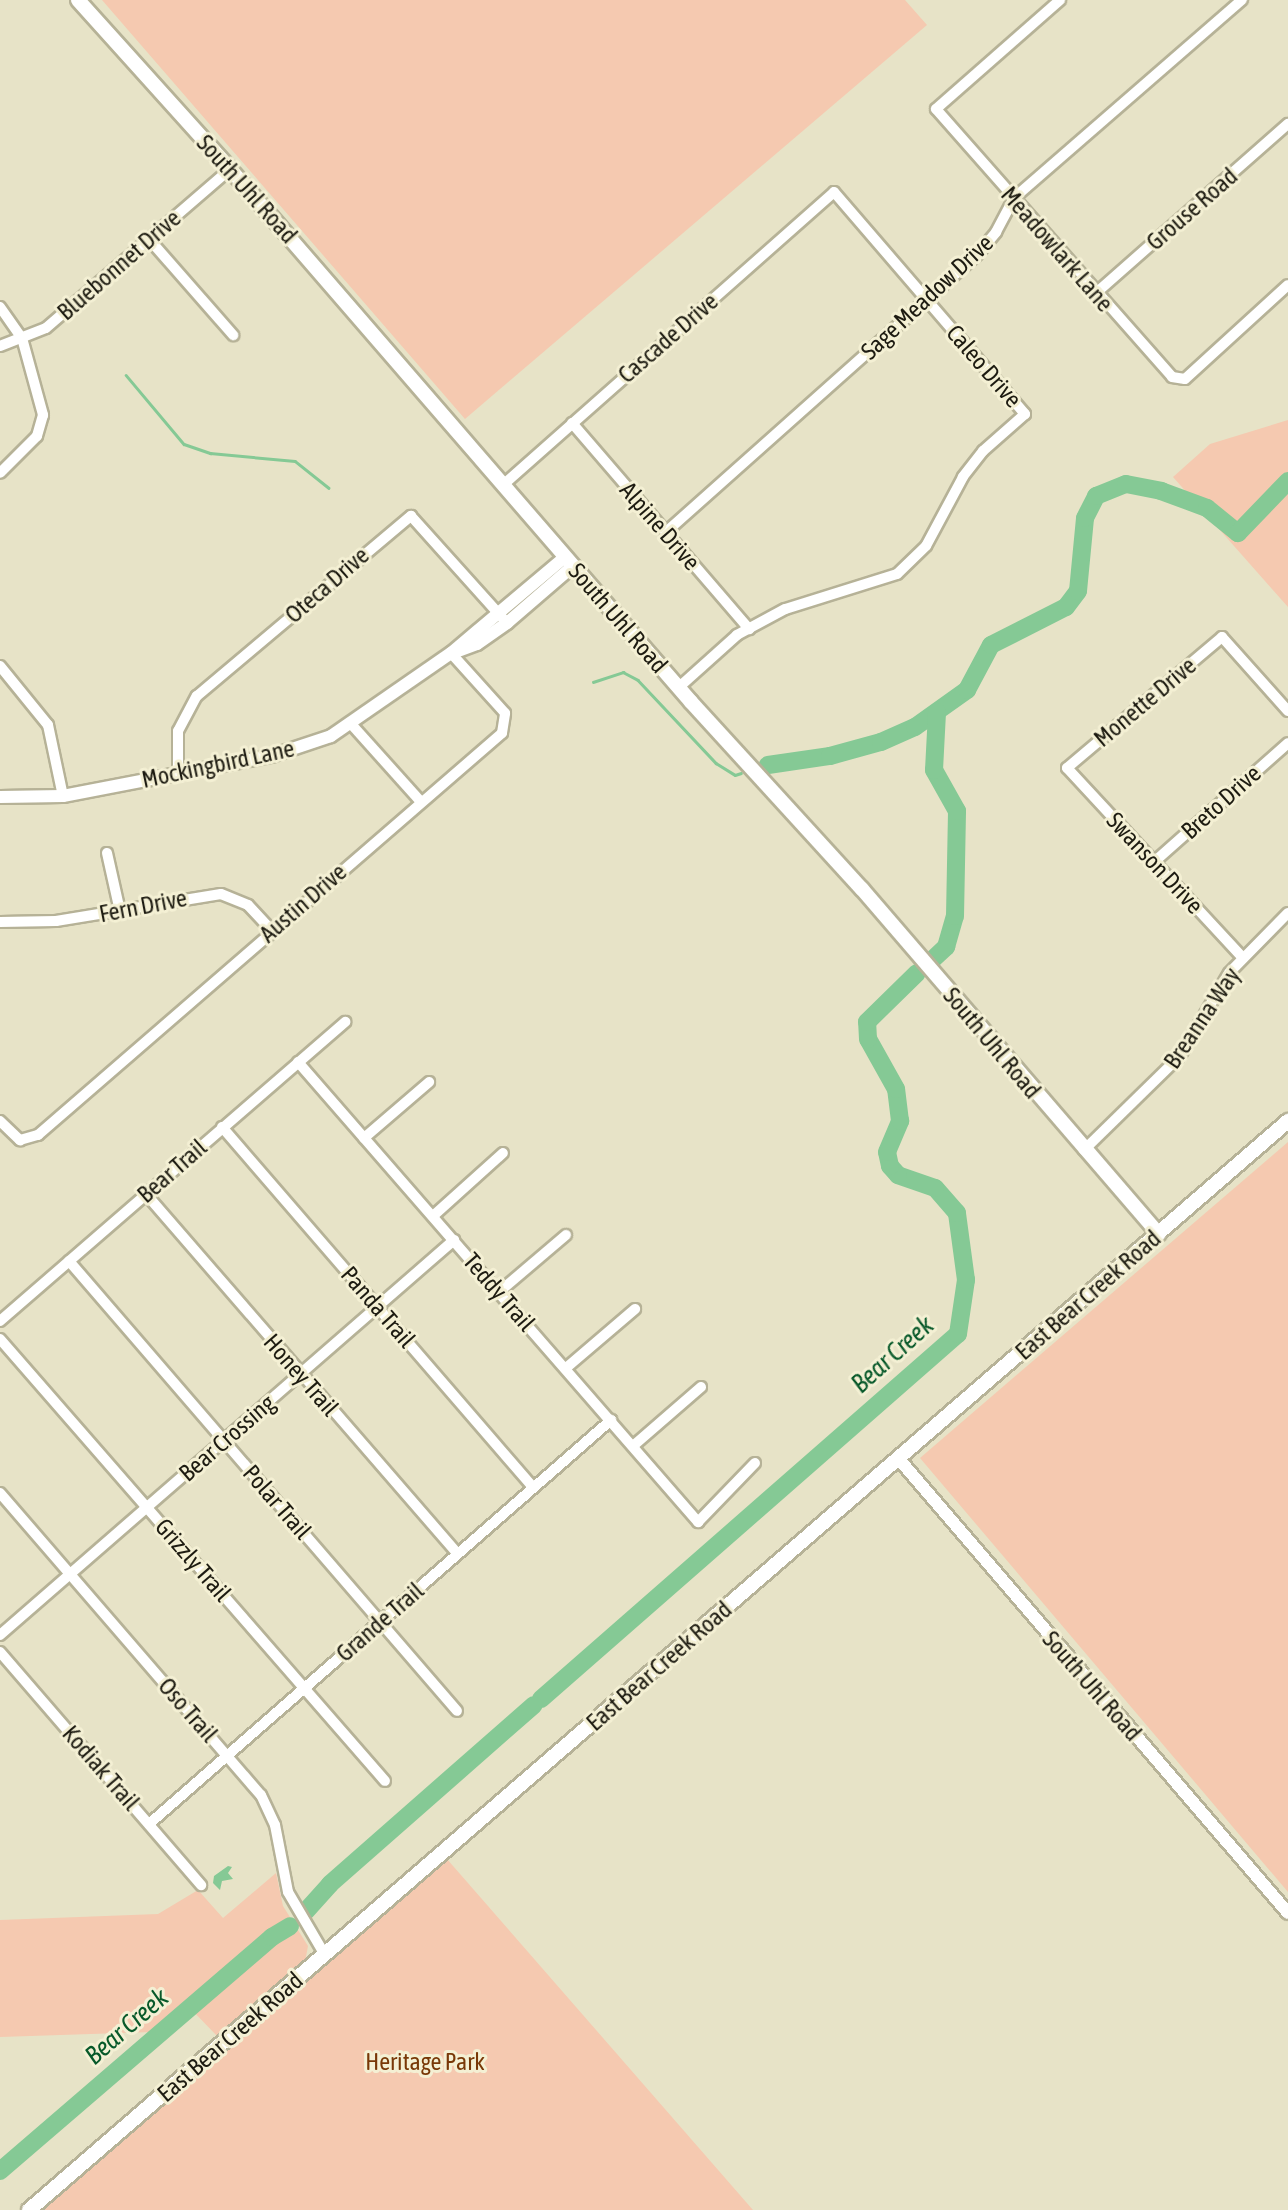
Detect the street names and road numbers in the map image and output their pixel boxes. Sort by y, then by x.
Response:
street label: South Uhl Road [191,129,303,249]
street label: Grouse Road [1141,162,1243,256]
street label: Meadowlark Lane [995,181,1119,317]
street label: Bluebonnet Drive [52,204,186,326]
street label: Sage Meadow Drive [855,228,999,366]
street label: Cascade Drive [612,287,724,389]
street label: Caleo Drive [940,319,1028,413]
street label: Alpine Drive [614,476,706,576]
street label: Oteca Drive [279,541,375,629]
street label: South Uhl Road [563,557,673,679]
street label: Monette Drive [1088,651,1202,753]
street label: Mockingbird Lane [139,734,297,794]
street label: Breto Drive [1175,759,1267,845]
street label: Swanson Drive [1101,806,1209,920]
street label: Austin Drive [254,857,352,949]
street label: Fern Drive [97,883,189,929]
street label: Breanna Way [1158,962,1246,1074]
street label: South Uhl Road [937,982,1047,1104]
street label: Bear Trail [131,1133,213,1209]
street label: East Bear Creek Road [1009,1224,1167,1366]
street label: Teddy Trail [457,1247,541,1337]
street label: Panda Trail [335,1260,421,1354]
street label: Honey Trail [258,1328,344,1422]
street label: Bear Crossing [173,1389,281,1487]
street label: Polar Trail [237,1459,317,1545]
street label: Grizzly Trail [149,1513,237,1607]
street label: Grande Trail [330,1576,430,1668]
street label: East Bear Creek Road [580,1595,738,1737]
street label: South Uhl Road [1037,1625,1147,1747]
street label: Oso Trail [152,1672,224,1748]
street label: Kodiak Trail [56,1720,146,1816]
street label: East Bear Creek Road [151,1966,309,2108]

